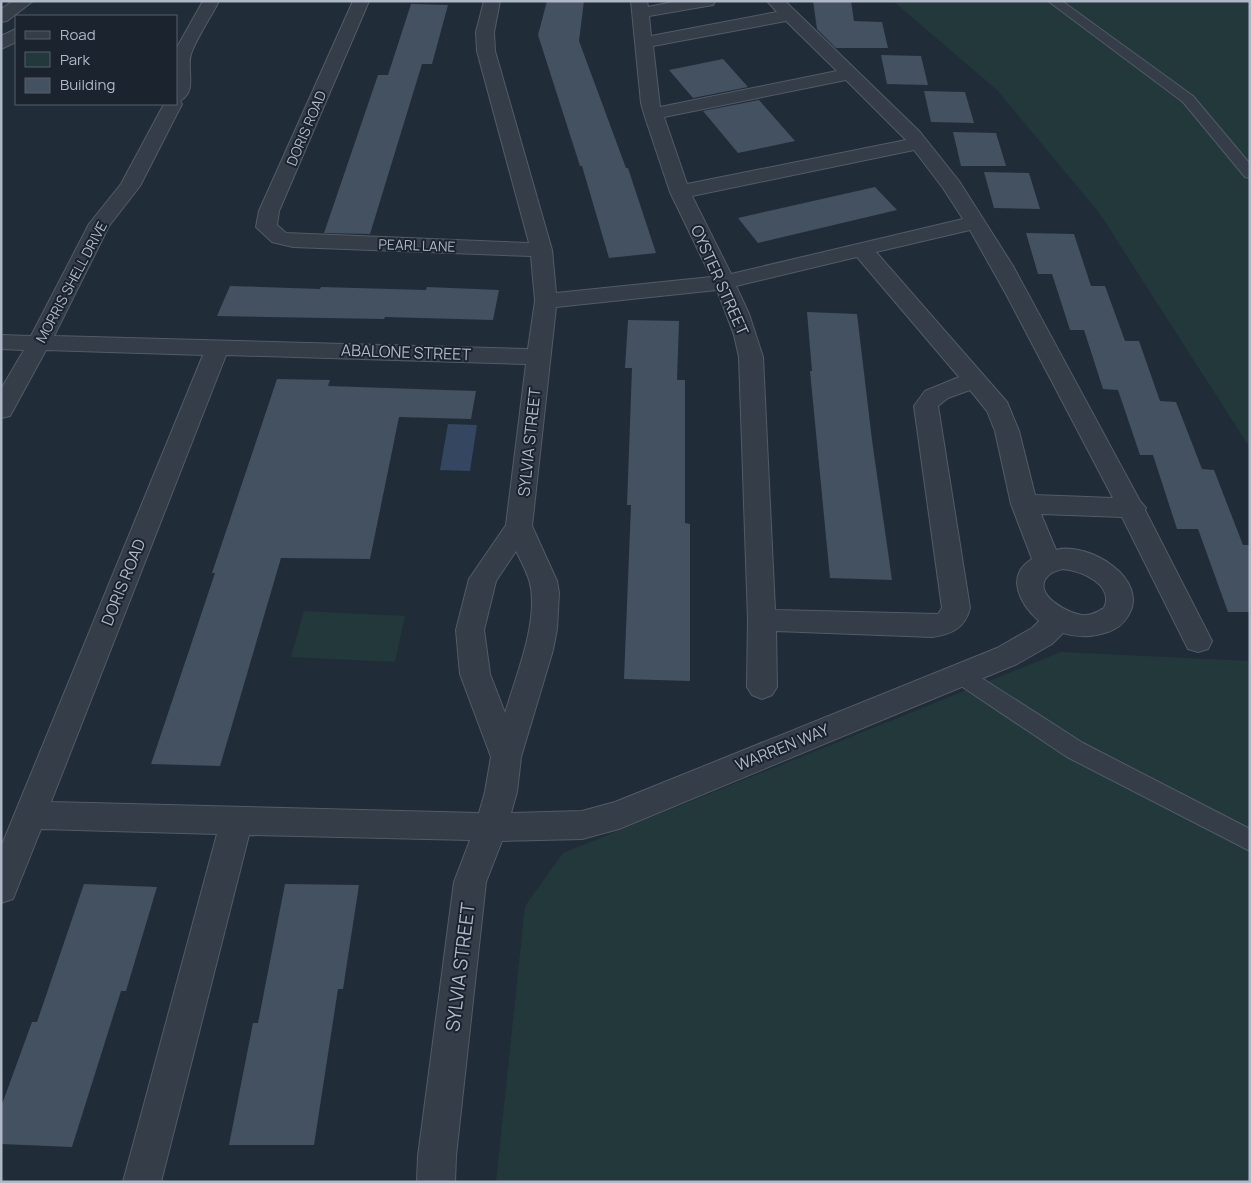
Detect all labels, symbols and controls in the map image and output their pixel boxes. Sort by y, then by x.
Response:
legend [15,15,178,105]
text: Road [60,24,96,45]
text: Park [60,49,90,70]
text: Building [60,74,115,95]
street label: DORIS ROAD [282,87,330,169]
street label: MORRIS SHELL DRIVE [31,218,111,346]
street label: OYSTER STREET [686,221,754,339]
street label: PEARL LANE [378,234,456,256]
street label: ABALONE STREET [341,339,472,365]
street label: SYLVIA STREET [512,386,546,497]
street label: DORIS ROAD [96,535,150,629]
street label: WARREN WAY [732,718,832,776]
street label: SYLVIA STREET [439,900,481,1033]

